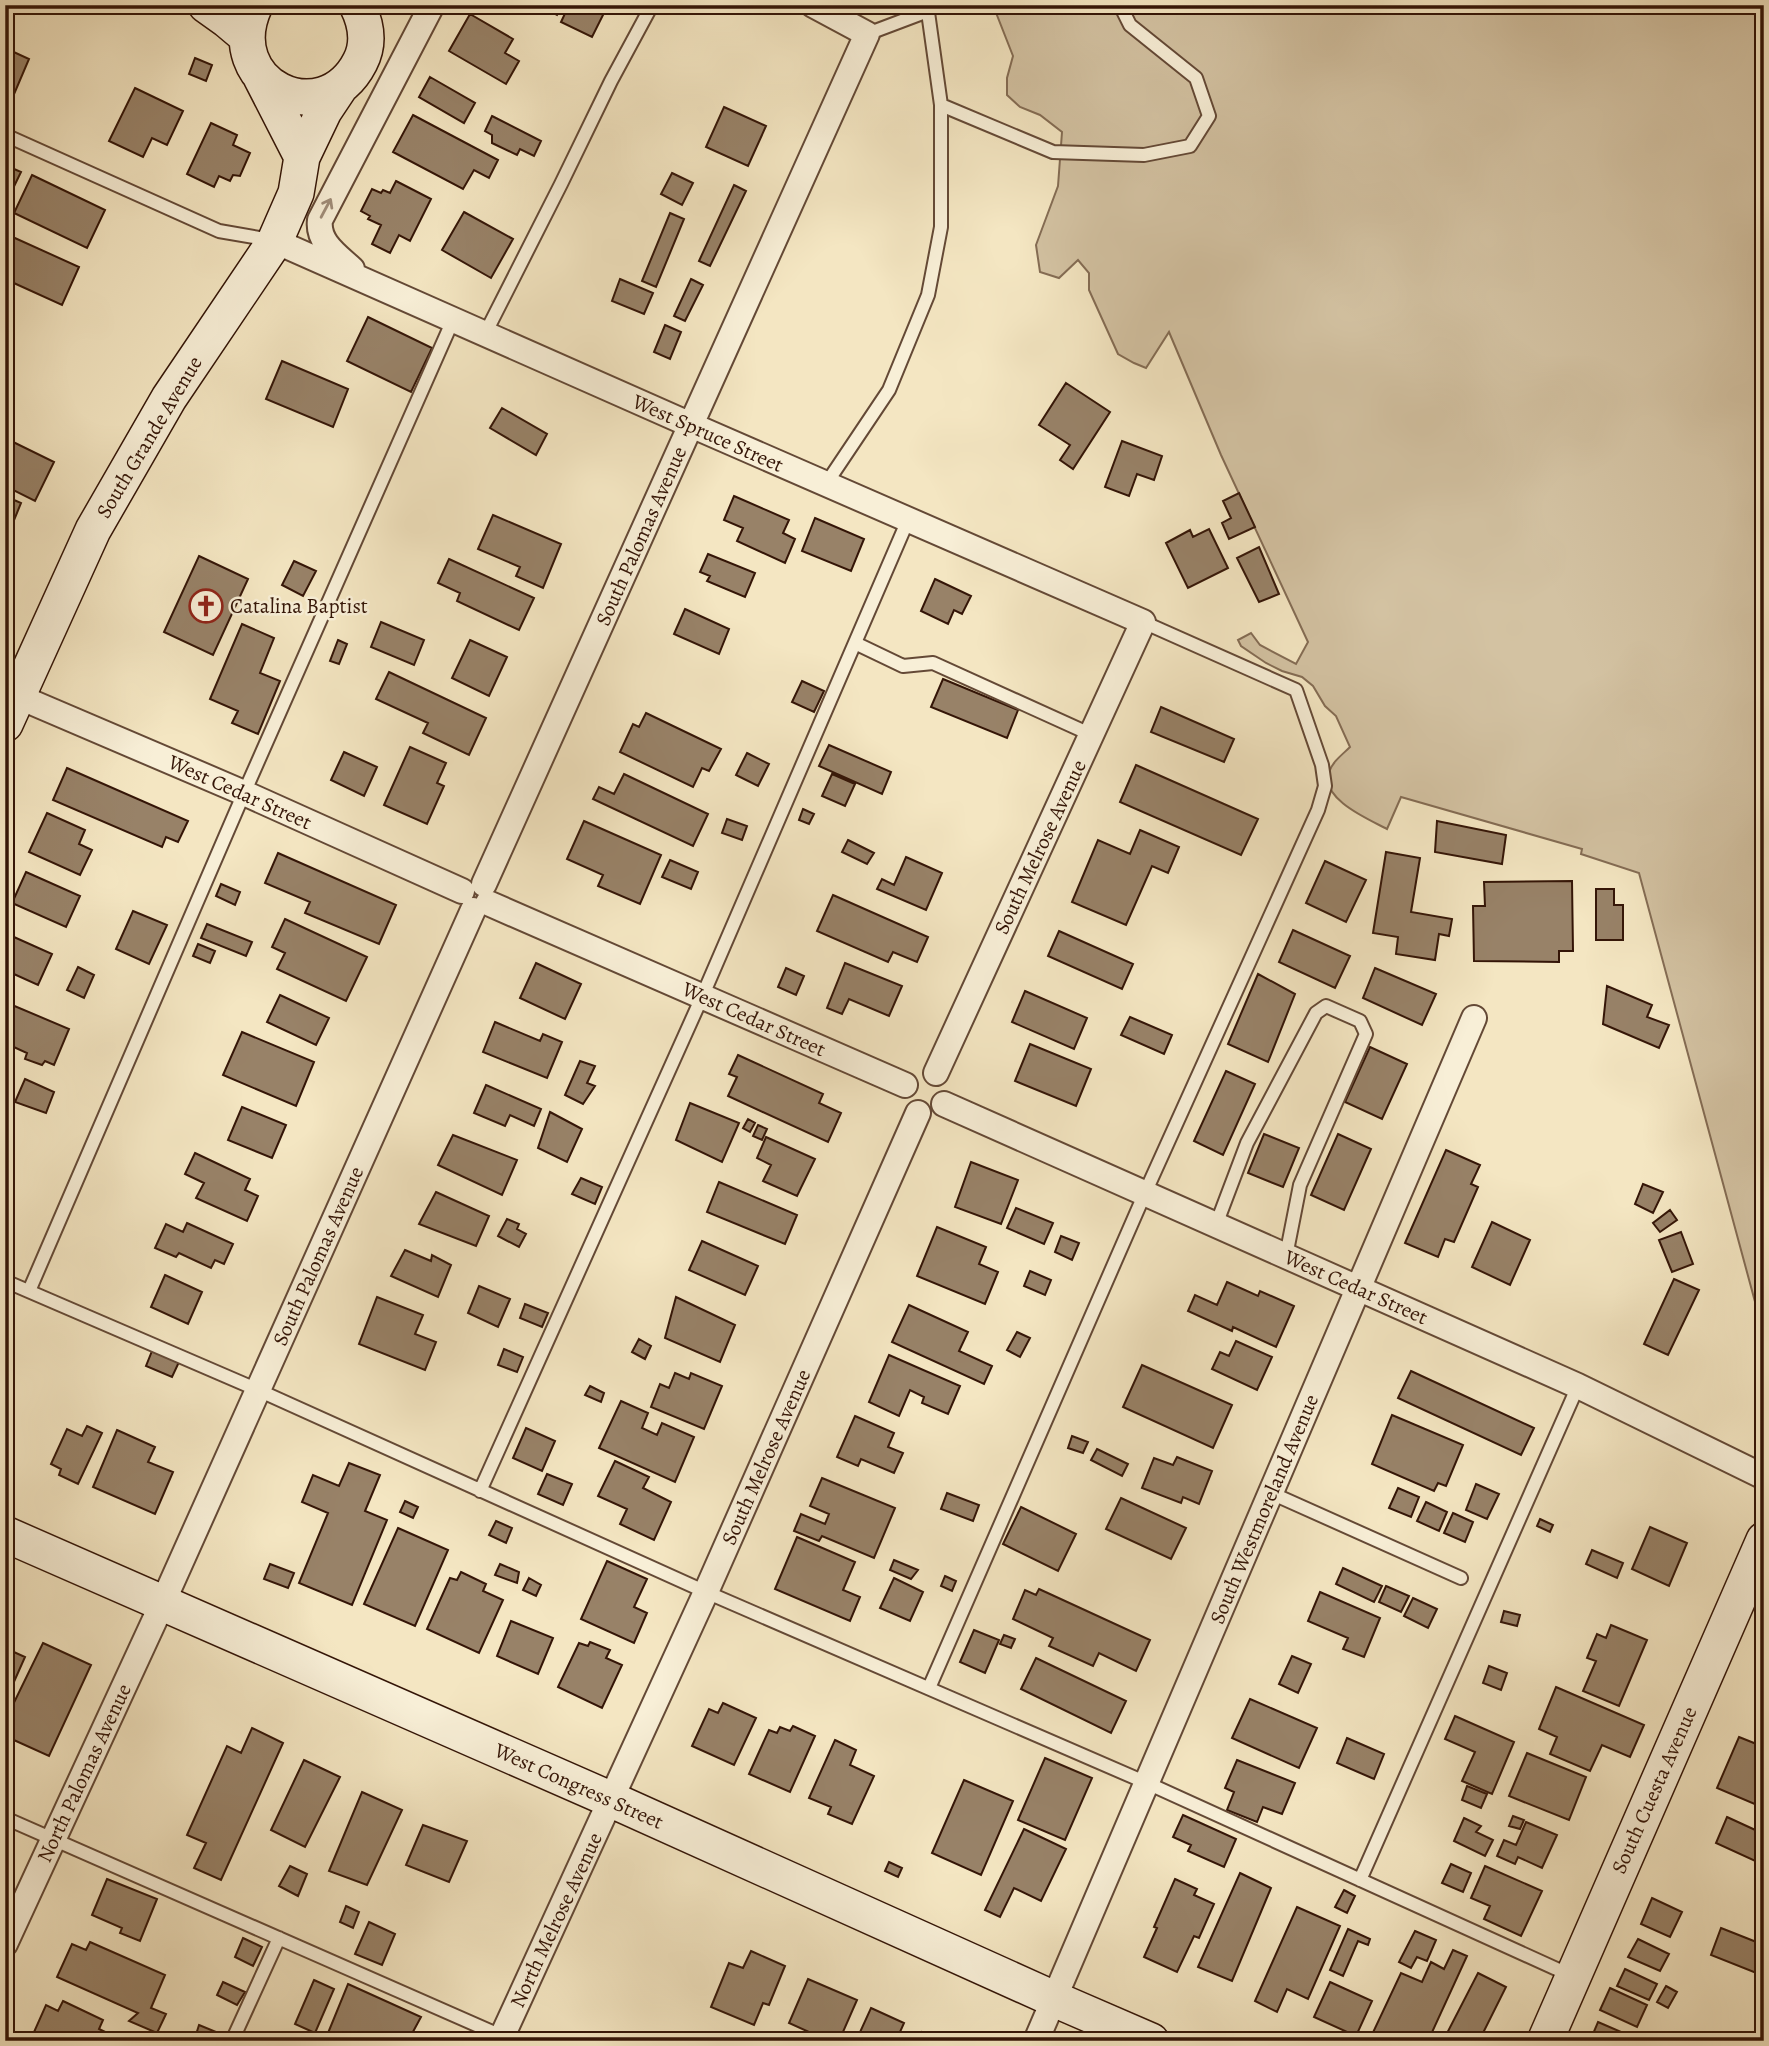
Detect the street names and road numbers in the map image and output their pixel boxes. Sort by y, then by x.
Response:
street label: South Grande Avenue [89,351,209,523]
street label: West Spruce Street [627,387,788,479]
street label: South Palomas Avenue [589,442,693,630]
street label: West Cedar Street [163,747,316,836]
street label: South Melrose Avenue [987,755,1093,939]
street label: West Cedar Street [677,974,830,1063]
street label: South Palomas Avenue [266,1162,370,1350]
street label: West Cedar Street [1279,1242,1432,1331]
street label: South Melrose Avenue [715,1365,817,1549]
street label: South Westmoreland Avenue [1203,1390,1325,1628]
street label: North Palomas Avenue [30,1679,138,1867]
street label: South Cuesta Avenue [1604,1702,1704,1878]
street label: West Congress Street [489,1736,668,1836]
street label: North Melrose Avenue [503,1828,609,2012]

